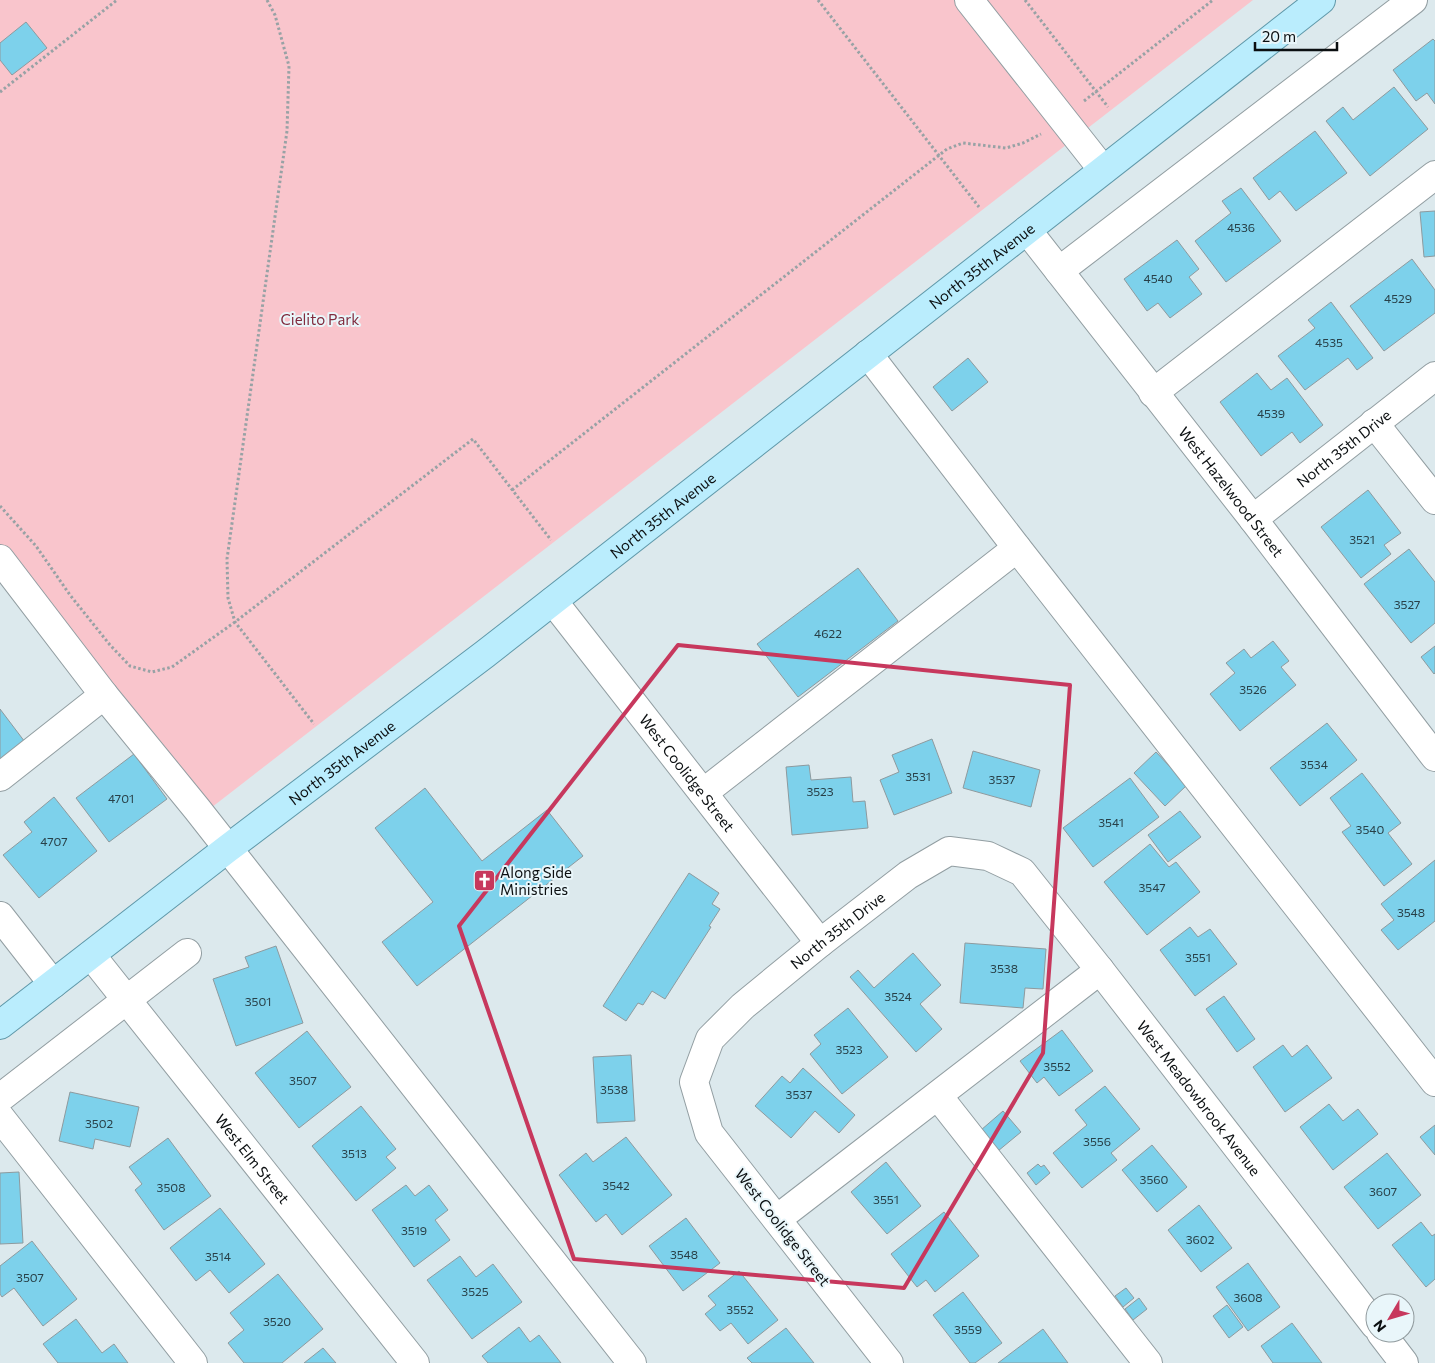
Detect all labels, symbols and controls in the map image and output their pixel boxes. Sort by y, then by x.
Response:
scale bar [1255,20,1338,52]
text: 20 m [1262,27,1296,45]
street label: North 35th Avenue [925,219,1038,312]
house number: 4536 [1227,220,1255,234]
house number: 4540 [1143,271,1173,285]
house number: 4529 [1384,291,1412,305]
park label: Cielito Park [281,310,359,328]
house number: 4535 [1315,335,1343,349]
street label: North 35th Drive [1293,405,1394,491]
house number: 4539 [1257,406,1285,420]
street label: West Hazelwood Street [1175,423,1288,560]
street label: North 35th Avenue [606,468,719,562]
house number: 3521 [1349,532,1375,546]
house number: 3527 [1394,597,1420,611]
house number: 4622 [814,626,842,640]
house number: 3526 [1239,682,1267,696]
street label: West Coolidge Street [636,711,738,835]
street label: North 35th Avenue [285,716,399,808]
house number: 3534 [1300,757,1328,771]
house number: 3531 [905,769,931,783]
house number: 3537 [989,772,1015,786]
house number: 3523 [806,784,834,798]
house number: 4701 [108,791,134,805]
house number: 3541 [1098,815,1124,829]
house number: 3540 [1356,822,1385,836]
house number: 4707 [40,834,68,848]
place label: Along Side Ministries [500,863,572,898]
church icon: Along Side Ministries [472,869,496,893]
house number: 3547 [1138,880,1166,894]
street label: North 35th Drive [787,887,888,973]
house number: 3548 [1397,905,1425,919]
house number: 3551 [1185,950,1211,964]
house number: 3538 [990,961,1018,975]
house number: 3524 [884,989,912,1003]
house number: 3501 [245,994,271,1008]
street label: West Meadowbrook Avenue [1133,1017,1265,1179]
house number: 3523 [835,1042,863,1056]
house number: 3552 [1043,1059,1071,1073]
house number: 3507 [289,1073,317,1087]
house number: 3538 [600,1082,628,1096]
house number: 3537 [786,1087,812,1101]
street label: West Elm Street [212,1110,294,1207]
house number: 3502 [85,1116,113,1130]
house number: 3556 [1083,1134,1111,1148]
house number: 3513 [341,1146,367,1160]
street label: West Coolidge Street [732,1165,834,1289]
house number: 3560 [1140,1172,1169,1186]
house number: 3542 [602,1178,630,1192]
house number: 3508 [157,1180,185,1194]
house number: 3607 [1369,1184,1397,1198]
house number: 3551 [873,1192,899,1206]
house number: 3519 [401,1223,427,1237]
house number: 3602 [1186,1232,1215,1246]
house number: 3548 [670,1247,698,1261]
house number: 3514 [205,1249,231,1263]
house number: 3507 [16,1270,44,1284]
house number: 3525 [461,1284,489,1298]
house number: 3608 [1233,1290,1263,1304]
north arrow [1365,1293,1415,1343]
house number: 3552 [726,1302,754,1316]
house number: 3520 [263,1314,291,1328]
text: N [1369,1317,1389,1336]
house number: 3559 [954,1322,982,1336]

